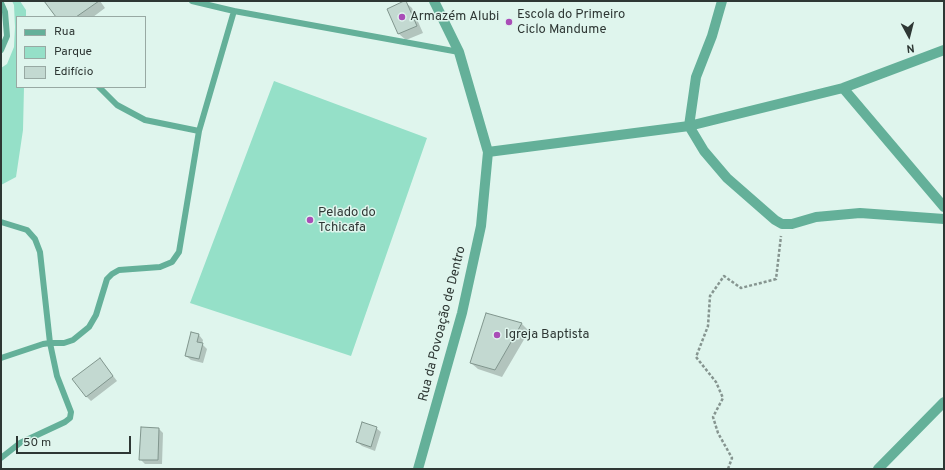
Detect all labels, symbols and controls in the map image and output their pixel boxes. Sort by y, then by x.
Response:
place label: Escola do Primeiro Ciclo Mandume [517,7,625,38]
place label: Armazém Alubi [410,9,499,25]
marker: Armazém Alubi [397,12,407,22]
legend [16,16,146,88]
north arrow [889,16,929,56]
marker: Escola do Primeiro Ciclo Mandume [504,17,514,27]
text: Rua [54,24,75,40]
text: N [906,40,915,55]
text: Parque [54,44,92,60]
text: Edifício [54,64,93,80]
place label: Pelado do Tchicafa [318,205,376,236]
marker: Pelado do Tchicafa [305,215,315,225]
street label: Rua da Povoação de Dentro [416,245,470,403]
place label: Igreja Baptista [505,327,589,343]
marker: Igreja Baptista [492,330,502,340]
scale bar [18,428,133,454]
text: 50 m [23,435,51,451]

